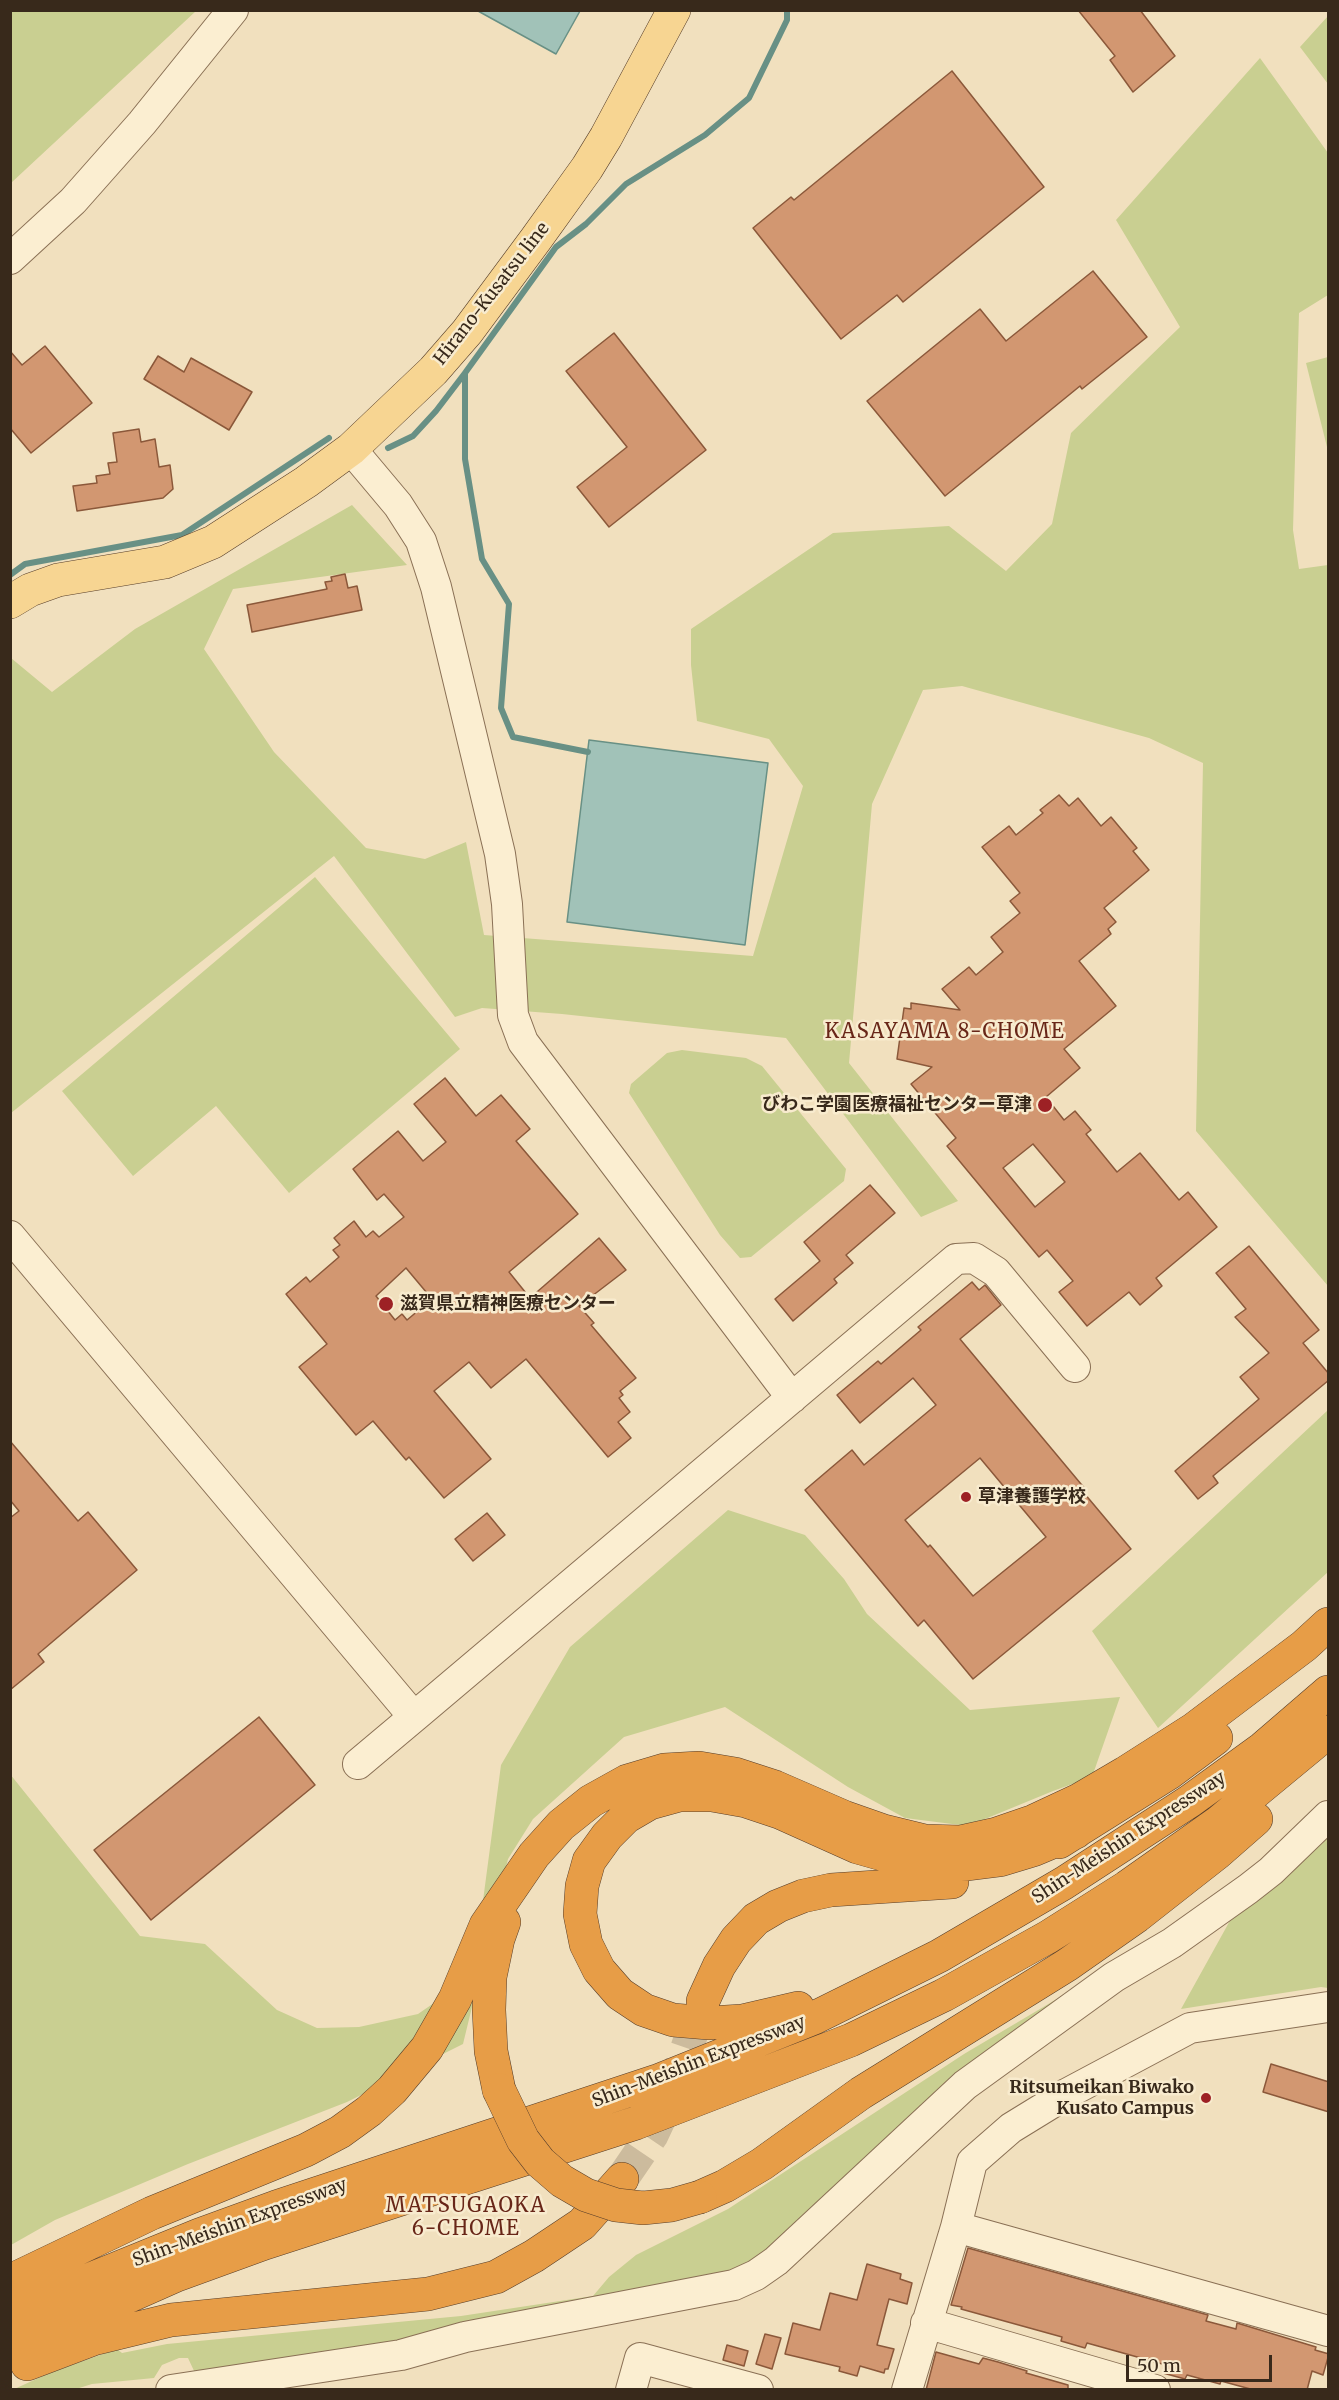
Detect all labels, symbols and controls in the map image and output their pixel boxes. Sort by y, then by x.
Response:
street label: Hirano-Kusatsu line [430,218,554,370]
district label: KASAYAMA 8-CHOME [825,1020,1065,1044]
place label: びわこ学園医療福祉センター草津 [762,1094,1032,1116]
marker: びわこ学園医療福祉センター草津 [1036,1096,1054,1114]
place label: 滋賀県立精神医療センター [400,1293,616,1315]
marker: 滋賀県立精神医療センター [377,1295,395,1313]
place label: 草津養護学校 [978,1486,1086,1508]
marker: 草津養護学校 [959,1490,973,1504]
street label: Shin-Meishin Expressway [1028,1767,1230,1909]
street label: Shin-Meishin Expressway [589,2011,809,2113]
place label: Ritsumeikan Biwako Kusato Campus [1009,2077,1194,2120]
marker: Ritsumeikan Biwako Kusato Campus [1199,2091,1213,2105]
street label: Shin-Meishin Expressway [130,2174,350,2272]
district label: MATSUGAOKA 6-CHOME [386,2194,546,2241]
scale bar [1129,2343,1274,2381]
text: 50 m [1137,2354,1181,2377]

